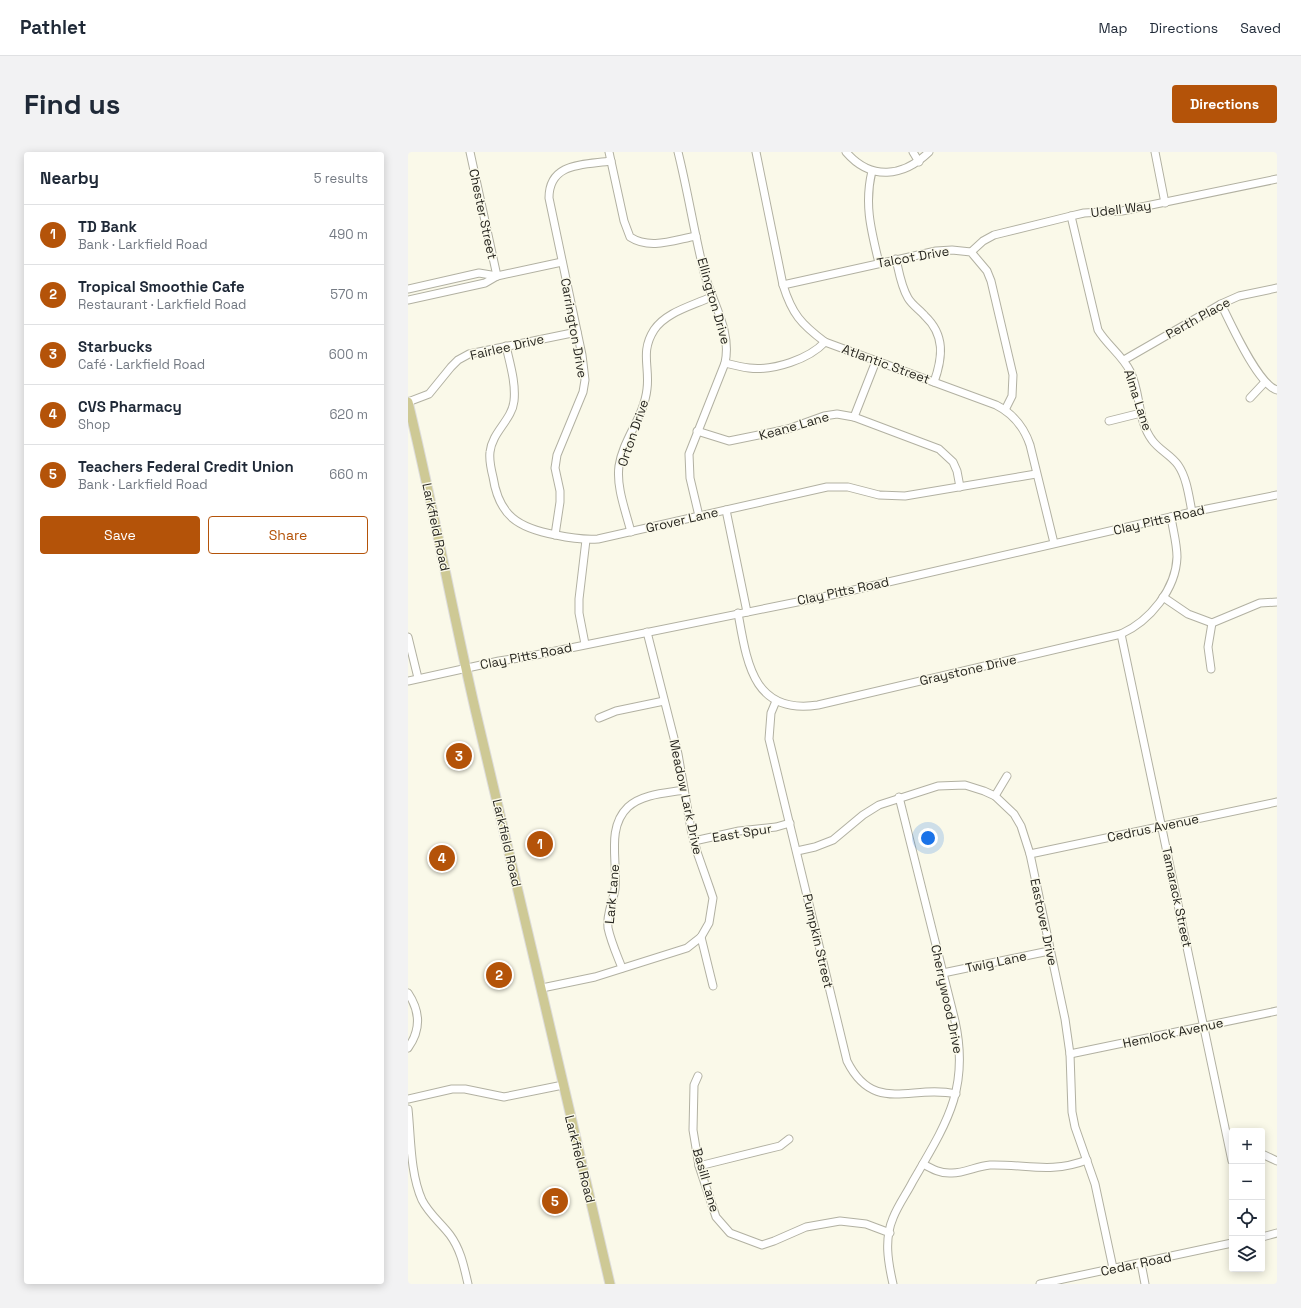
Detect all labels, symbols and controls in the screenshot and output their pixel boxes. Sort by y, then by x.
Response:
text: Pathlet [20,15,86,40]
text: Map [1098,19,1128,37]
text: Directions [1150,19,1218,37]
text: Saved [1240,19,1281,37]
button: Directions [1172,85,1277,123]
text: Find us [24,86,121,122]
text: Nearby [40,167,99,189]
street label: Chester Street [465,167,501,261]
text: 5 results [314,170,368,187]
street label: Udell Way [1090,197,1152,221]
text: TD Bank [78,217,137,236]
text: 1 [50,226,56,243]
text: 490 m [329,226,368,243]
text: Bank · Larkfield Road [78,236,208,253]
street label: Talcot Drive [875,242,951,272]
street label: Ellington Drive [694,256,734,346]
text: Tropical Smoothie Cafe [78,277,245,296]
street label: Carrington Drive [557,277,591,379]
text: 2 [49,286,57,303]
text: 570 m [330,286,368,303]
street label: Perth Place [1163,293,1233,343]
text: Restaurant · Larkfield Road [78,296,246,313]
street label: Fairlee Drive [468,330,546,364]
text: Starbucks [78,337,152,356]
street label: Atlantic Street [840,340,932,388]
text: 3 [49,346,57,363]
text: 600 m [329,346,368,363]
text: Café · Larkfield Road [78,356,205,373]
street label: Alma Lane [1120,367,1156,433]
text: CVS Pharmacy [78,397,182,416]
street label: Orton Drive [614,397,652,469]
text: 4 [49,406,57,423]
text: 620 m [329,406,368,423]
street label: Keane Lane [757,408,831,444]
text: Shop [78,416,110,433]
text: Teachers Federal Credit Union [78,457,294,476]
text: 5 [49,466,57,483]
text: 660 m [329,466,368,483]
text: Bank · Larkfield Road [78,476,208,493]
street label: Larkfield Road [418,481,454,573]
street label: Clay Pitts Road [1112,501,1206,539]
street label: Grover Lane [644,503,720,537]
button: Save [40,516,200,554]
button: Share [208,516,368,554]
street label: Clay Pitts Road [796,573,890,609]
street label: Clay Pitts Road [479,639,573,673]
street label: Graystone Drive [918,651,1018,689]
street label: Meadow Lark Drive [665,738,707,856]
pin: 3 [446,741,472,771]
street label: Larkfield Road [489,797,525,889]
street label: Cedrus Avenue [1106,810,1200,846]
street label: East Spur [711,820,773,846]
your location [918,828,938,848]
pin: 1 [527,829,553,859]
pin: 4 [429,843,455,873]
street label: Tamarack Street [1158,845,1196,949]
street label: Lark Lane [601,863,623,925]
street label: Eastover Drive [1026,877,1062,967]
street label: Pumpkin Street [799,892,837,990]
street label: Cherrywood Drive [927,943,967,1055]
street label: Twig Lane [964,947,1028,977]
pin: 2 [486,960,512,990]
street label: Hemlock Avenue [1121,1014,1225,1052]
street label: Larkfield Road [561,1113,599,1205]
map controls [1229,1128,1265,1272]
button: + [1229,1128,1265,1164]
street label: Basill Lane [689,1146,723,1214]
button: − [1229,1164,1265,1200]
pin: 5 [542,1186,568,1216]
button: locate [1229,1200,1265,1236]
button: layers [1229,1236,1265,1272]
street label: Cedar Road [1099,1248,1173,1280]

